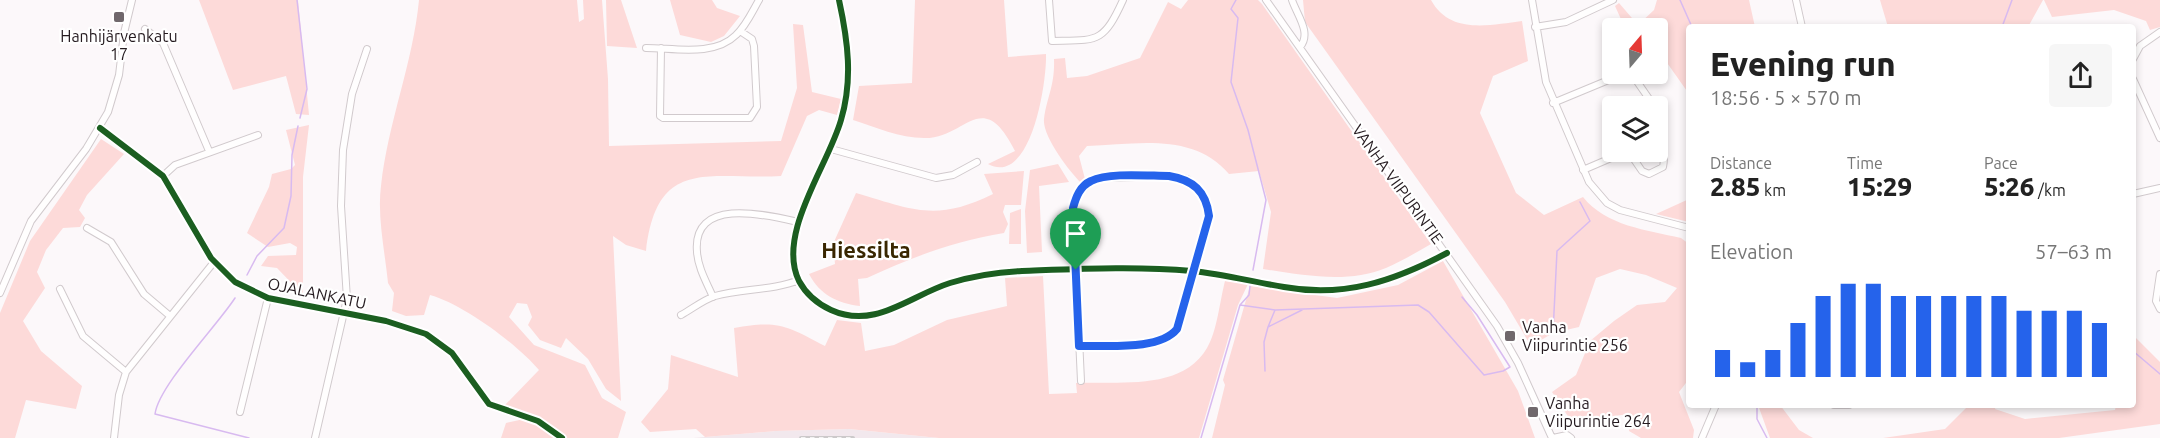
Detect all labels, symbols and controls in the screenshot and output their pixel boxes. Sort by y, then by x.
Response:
marker: Hanhijärvenkatu 17 [112,10,126,24]
north arrow [1602,18,1668,84]
map controls [1602,18,1668,162]
place label: Hanhijärvenkatu 17 [60,27,178,63]
button: share [2049,44,2112,107]
text: Evening run [1710,45,1896,82]
text: 18:56 · 5 × 570 m [1710,86,1862,109]
button: layers [1602,96,1668,162]
street label: VANHA VIIPURINTIE [1349,121,1447,247]
text: Distance [1710,154,1772,172]
text: Time [1847,154,1883,172]
text: Pace [1984,154,2018,172]
text: 2.85 [1710,172,1760,201]
text: 15:29 [1847,172,1912,201]
text: 5:26 [1984,172,2034,201]
text: km [1760,181,1786,199]
text: /km [2034,181,2066,199]
pin [1050,208,1101,270]
icon: arrive [1059,217,1092,250]
district label: Hiessilta [821,237,911,262]
text: Elevation [1710,240,1793,263]
text: 57–63 m [2035,240,2112,263]
street label: OJALANKATU [266,274,368,312]
place label: Vanha Viipurintie 256 [1522,318,1628,354]
marker: Vanha Viipurintie 256 [1503,329,1517,343]
place label: Vanha Viipurintie 264 [1545,394,1651,430]
marker: Vanha Viipurintie 264 [1526,405,1540,419]

